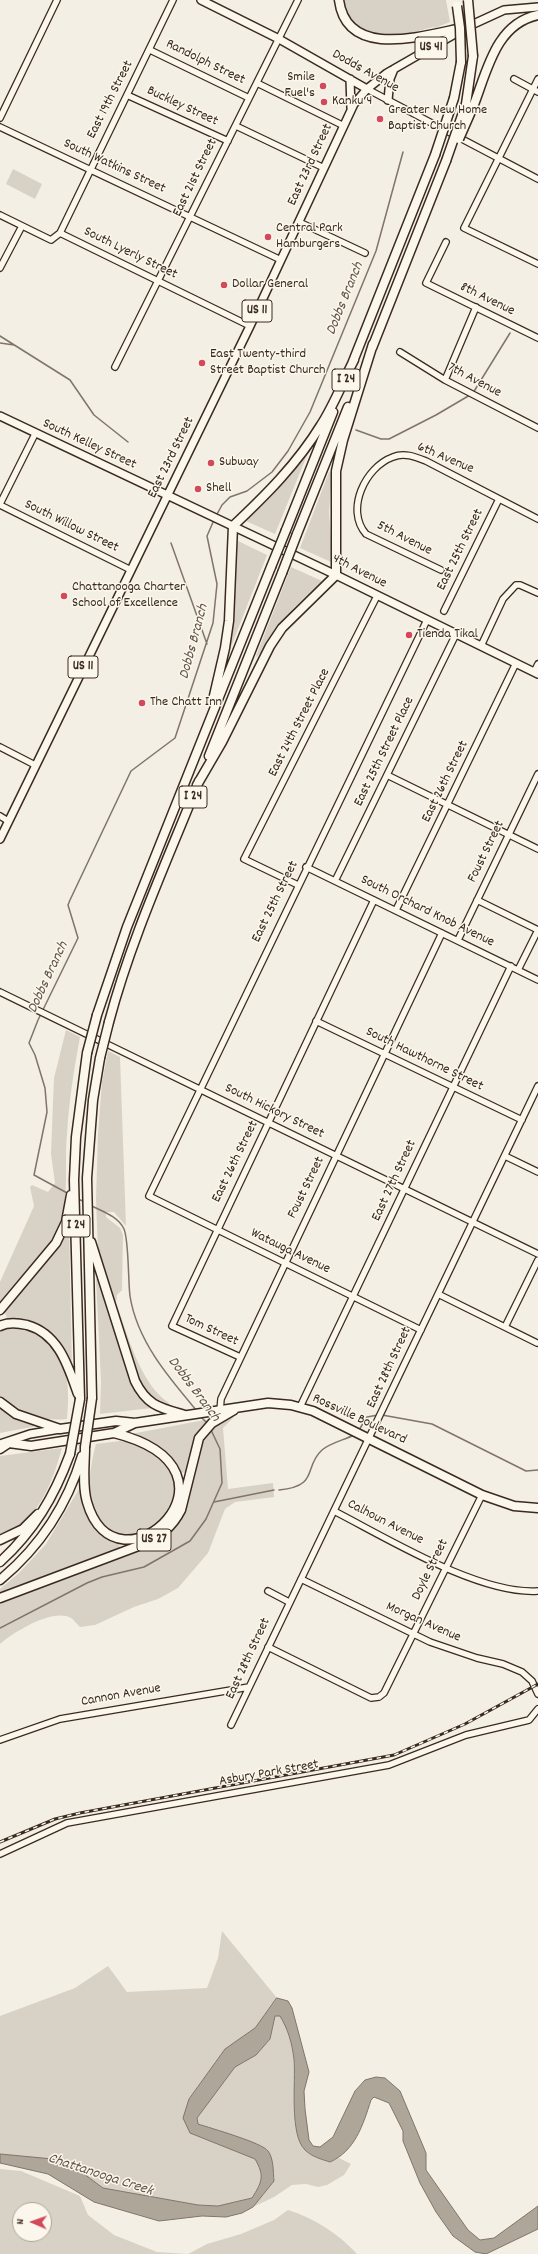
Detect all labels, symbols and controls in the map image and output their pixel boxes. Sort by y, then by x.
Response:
street label: Randolph Street [163,37,247,89]
road number: US 41 [415,37,447,59]
street label: Dodds Avenue [329,47,401,97]
street label: East 19th Street [84,58,138,142]
place label: Smile Fuel's [285,70,315,102]
marker: Smile Fuel's [318,81,328,91]
street label: Buckley Street [144,83,220,131]
place label: Kanku 4 [332,94,372,110]
marker: Kanku 4 [319,97,329,107]
place label: Greater New Home Baptist Church [388,103,487,136]
marker: Greater New Home Baptist Church [375,114,385,124]
street label: East 23rd Street [285,121,337,209]
street label: South Watkins Street [60,136,168,198]
street label: East 21st Street [170,136,222,220]
place label: Central Park Hamburgers [276,221,343,254]
street label: South Lyerly Street [80,224,180,284]
marker: Central Park Hamburgers [263,232,273,242]
water label: Dobbs Branch [323,260,369,338]
place label: Dollar General [232,277,308,293]
marker: Dollar General [219,280,229,290]
street label: 8th Avenue [457,280,517,320]
road number: US 11 [242,300,272,322]
place label: East Twenty-third Street Baptist Church [210,347,325,380]
marker: East Twenty-third Street Baptist Church [197,358,207,368]
street label: 7th Avenue [444,360,504,402]
road number: I 24 [332,369,360,391]
street label: East 23rd Street [145,415,199,501]
street label: South Kelley Street [39,416,139,474]
street label: 6th Avenue [414,440,476,478]
place label: Subway [219,455,259,471]
marker: Subway [206,458,216,468]
place label: Shell [206,481,231,497]
marker: Shell [193,484,203,494]
street label: South Willow Street [21,497,121,557]
street label: East 25th Street [434,507,488,593]
street label: 5th Avenue [374,518,434,560]
street label: 4th Avenue [329,551,389,593]
place label: Chattanooga Charter School of Excellence [72,580,185,612]
marker: Chattanooga Charter School of Excellence [59,591,69,601]
water label: Dobbs Branch [176,603,214,681]
place label: Tienda Tikal [417,627,478,643]
marker: Tienda Tikal [404,630,414,640]
road number: US 11 [68,656,98,678]
street label: East 24th Street Place [265,666,335,780]
street label: East 25th Street Place [351,694,419,810]
place label: The Chatt Inn [150,695,222,711]
marker: The Chatt Inn [137,698,147,708]
street label: East 26th Street [419,738,473,826]
road number: I 24 [179,786,207,808]
street label: Foust Street [465,818,509,886]
street label: East 25th Street [249,859,303,945]
street label: South Orchard Knob Avenue [357,872,497,952]
water label: Dobbs Branch [25,939,73,1017]
street label: South Hawthorne Street [362,1024,486,1096]
street label: South Hickory Street [221,1081,327,1143]
street label: East 26th Street [209,1118,263,1206]
street label: East 27th Street [369,1138,421,1224]
street label: Foust Street [285,1154,329,1222]
road number: I 24 [62,1215,90,1237]
street label: Watauga Avenue [247,1225,333,1279]
street label: Tom Street [181,1311,241,1351]
street label: East 28th Street [364,1325,416,1411]
water label: Dobbs Branch [163,1354,223,1426]
street label: Rossville Boulevard [309,1391,409,1449]
street label: Calhoun Avenue [344,1497,426,1549]
road number: US 27 [137,1529,171,1551]
street label: Doyle Street [409,1537,453,1603]
street label: Morgan Avenue [383,1599,463,1647]
street label: East 28th Street [223,1616,275,1702]
street label: Cannon Avenue [80,1681,162,1711]
street label: Asbury Park Street [218,1757,320,1791]
water label: Chattanooga Creek [45,2151,155,2201]
north arrow [12,2202,52,2242]
text: N [13,2219,29,2225]

